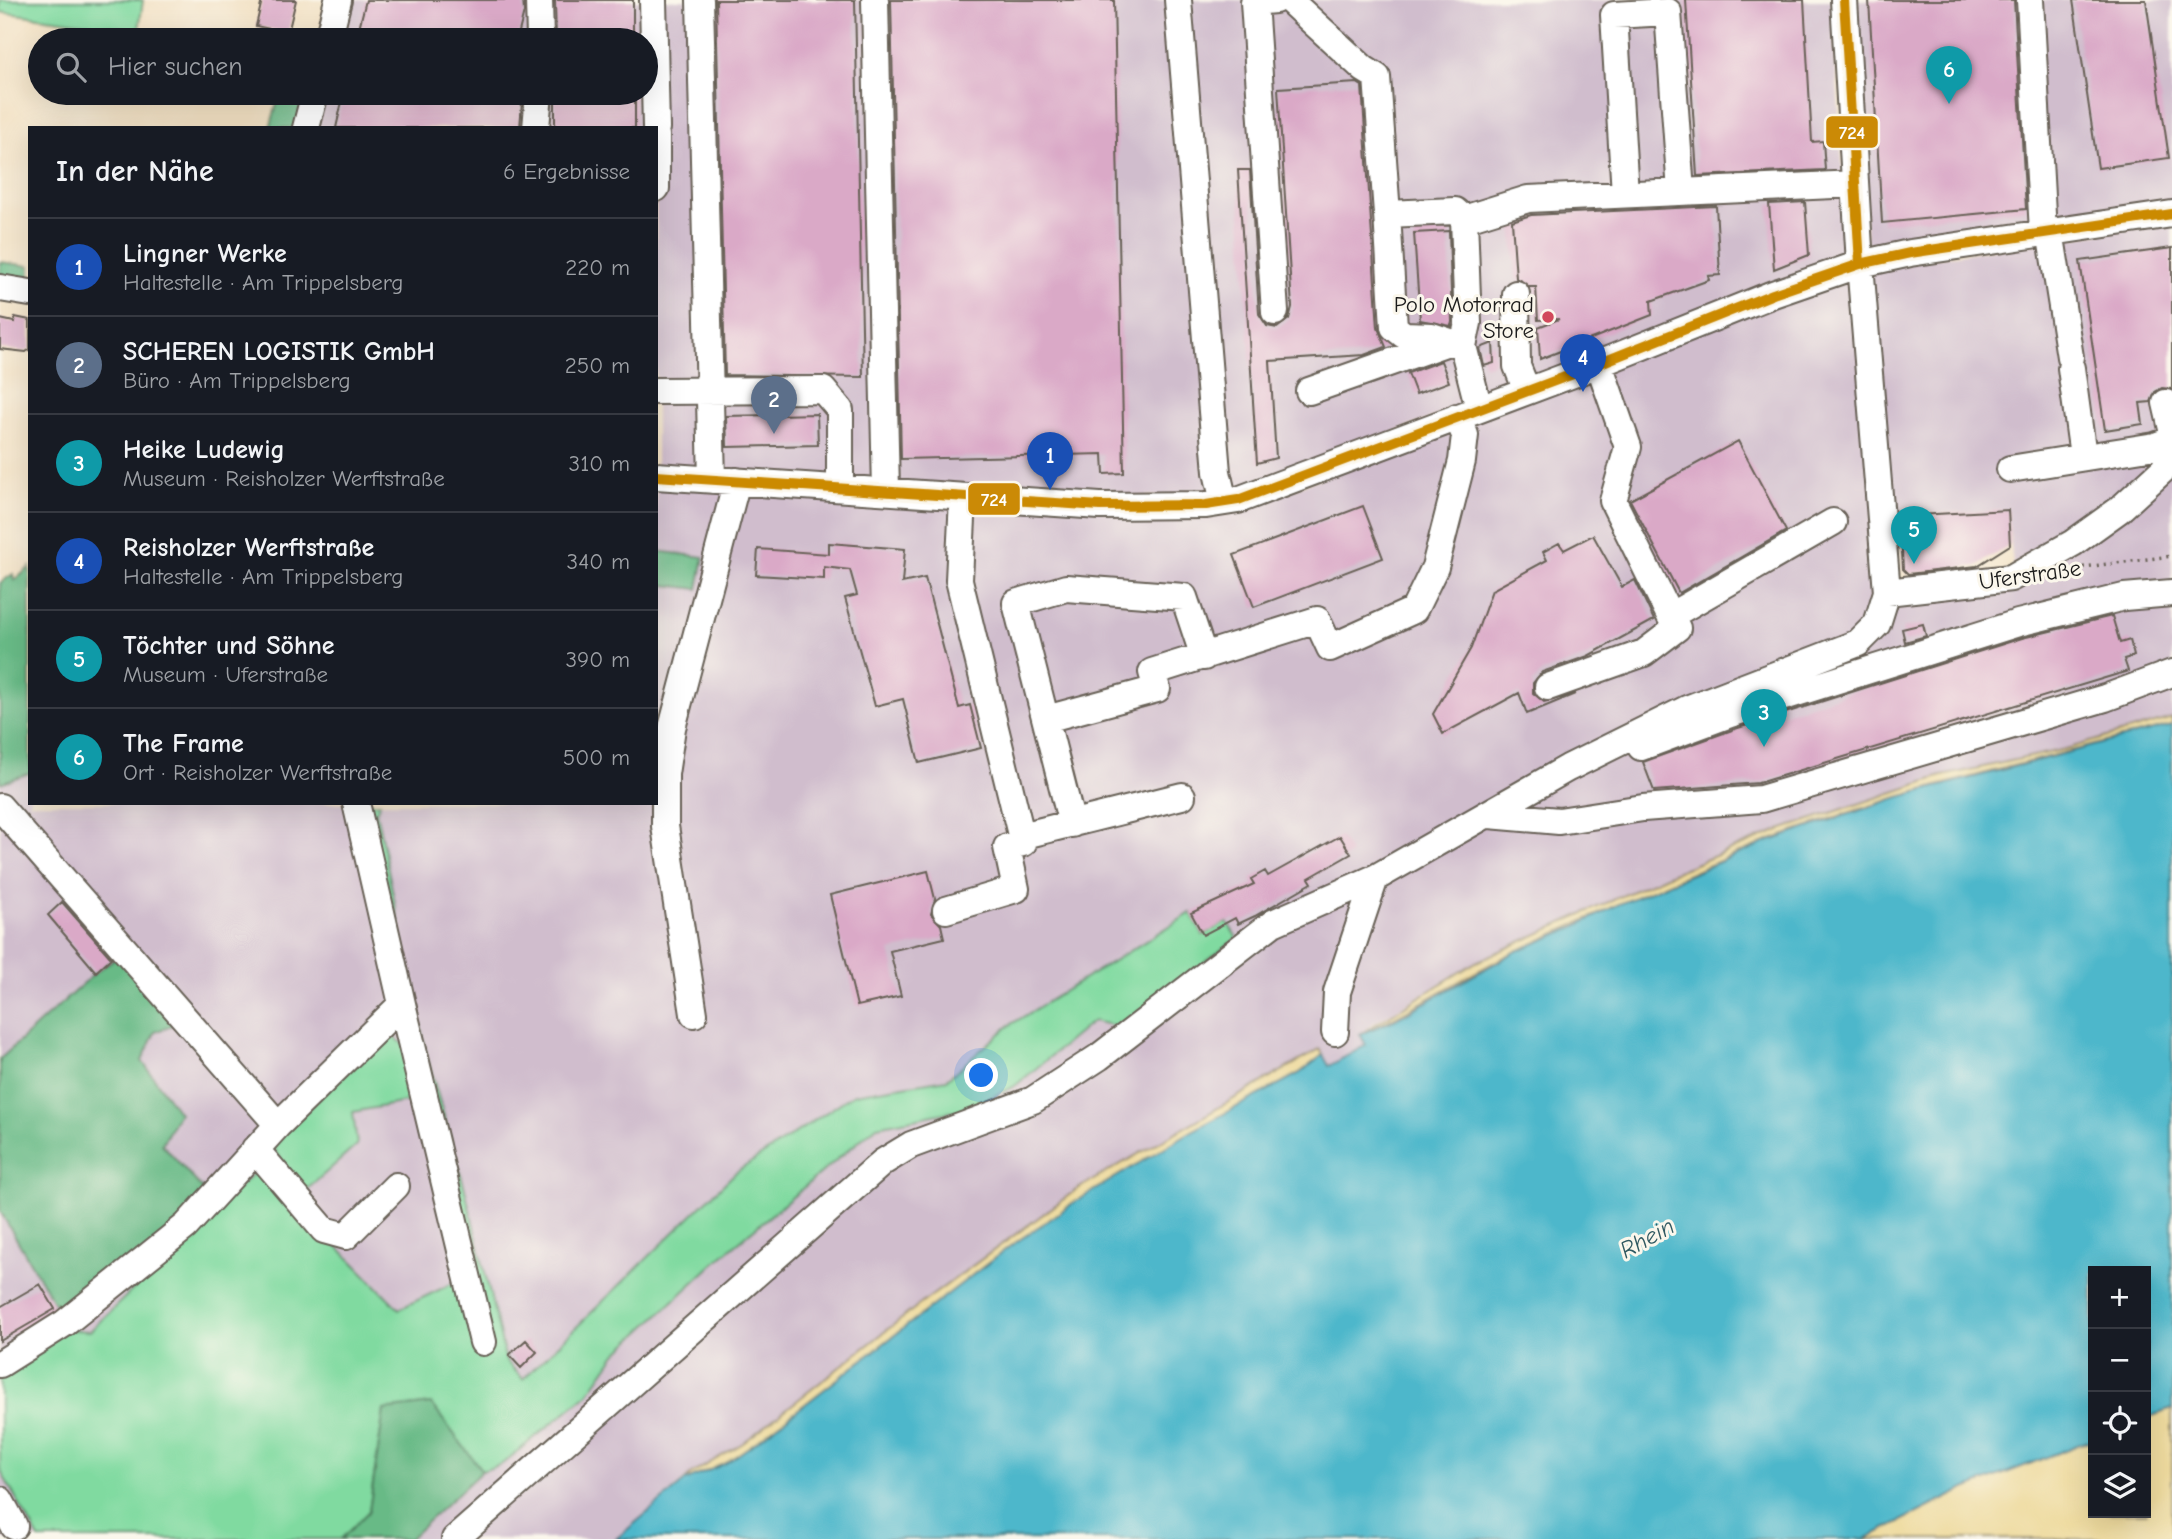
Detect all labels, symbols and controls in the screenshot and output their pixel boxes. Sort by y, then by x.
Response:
search box [28,28,658,105]
pin: 6 [1926,46,1972,104]
icon: search [52,48,90,86]
text: Hier suchen [108,52,243,82]
line badge: 724 [1825,115,1879,149]
text: 724 [1839,122,1865,144]
text: In der Nähe [56,154,214,189]
text: 6 Ergebnisse [503,158,630,185]
text: Lingner Werke [123,239,287,269]
text: 1 [74,254,84,281]
text: 220 m [565,254,630,281]
text: Haltestelle · Am Trippelsberg [123,269,403,296]
place label: Polo Motorrad Store [1394,291,1534,344]
marker: Polo Motorrad Store [1540,309,1556,325]
pin: 4 [1560,334,1606,392]
text: SCHEREN LOGISTIK GmbH [123,337,435,367]
text: 2 [73,352,85,379]
text: 250 m [565,352,630,379]
text: Büro · Am Trippelsberg [123,367,351,394]
pin: 2 [751,376,797,434]
pin: 1 [1027,432,1073,490]
text: Heike Ludewig [123,435,285,465]
text: 3 [73,450,85,477]
text: 310 m [569,450,630,477]
text: Museum · Reisholzer Werftstraße [123,465,445,492]
line badge: 724 [967,482,1021,516]
text: 724 [981,489,1007,511]
pin: 5 [1891,506,1937,564]
text: Reisholzer Werftstraße [123,533,374,563]
text: 4 [74,548,84,575]
text: 340 m [567,548,630,575]
street label: Uferstraße [1977,554,2083,596]
text: Haltestelle · Am Trippelsberg [123,563,403,590]
text: Töchter und Söhne [123,631,335,661]
text: 5 [73,646,85,673]
text: 390 m [565,646,630,673]
text: Museum · Uferstraße [123,661,328,688]
pin: 3 [1741,689,1787,747]
text: The Frame [123,729,244,759]
text: 6 [73,744,85,771]
text: 500 m [563,744,630,771]
text: Ort · Reisholzer Werftstraße [123,759,392,786]
your location [964,1058,998,1092]
water label: Rhein [1615,1212,1679,1264]
map controls [2088,1266,2151,1518]
button: + [2088,1266,2151,1329]
button: − [2088,1329,2151,1392]
button: locate [2088,1392,2151,1455]
button: layers [2088,1455,2151,1518]

